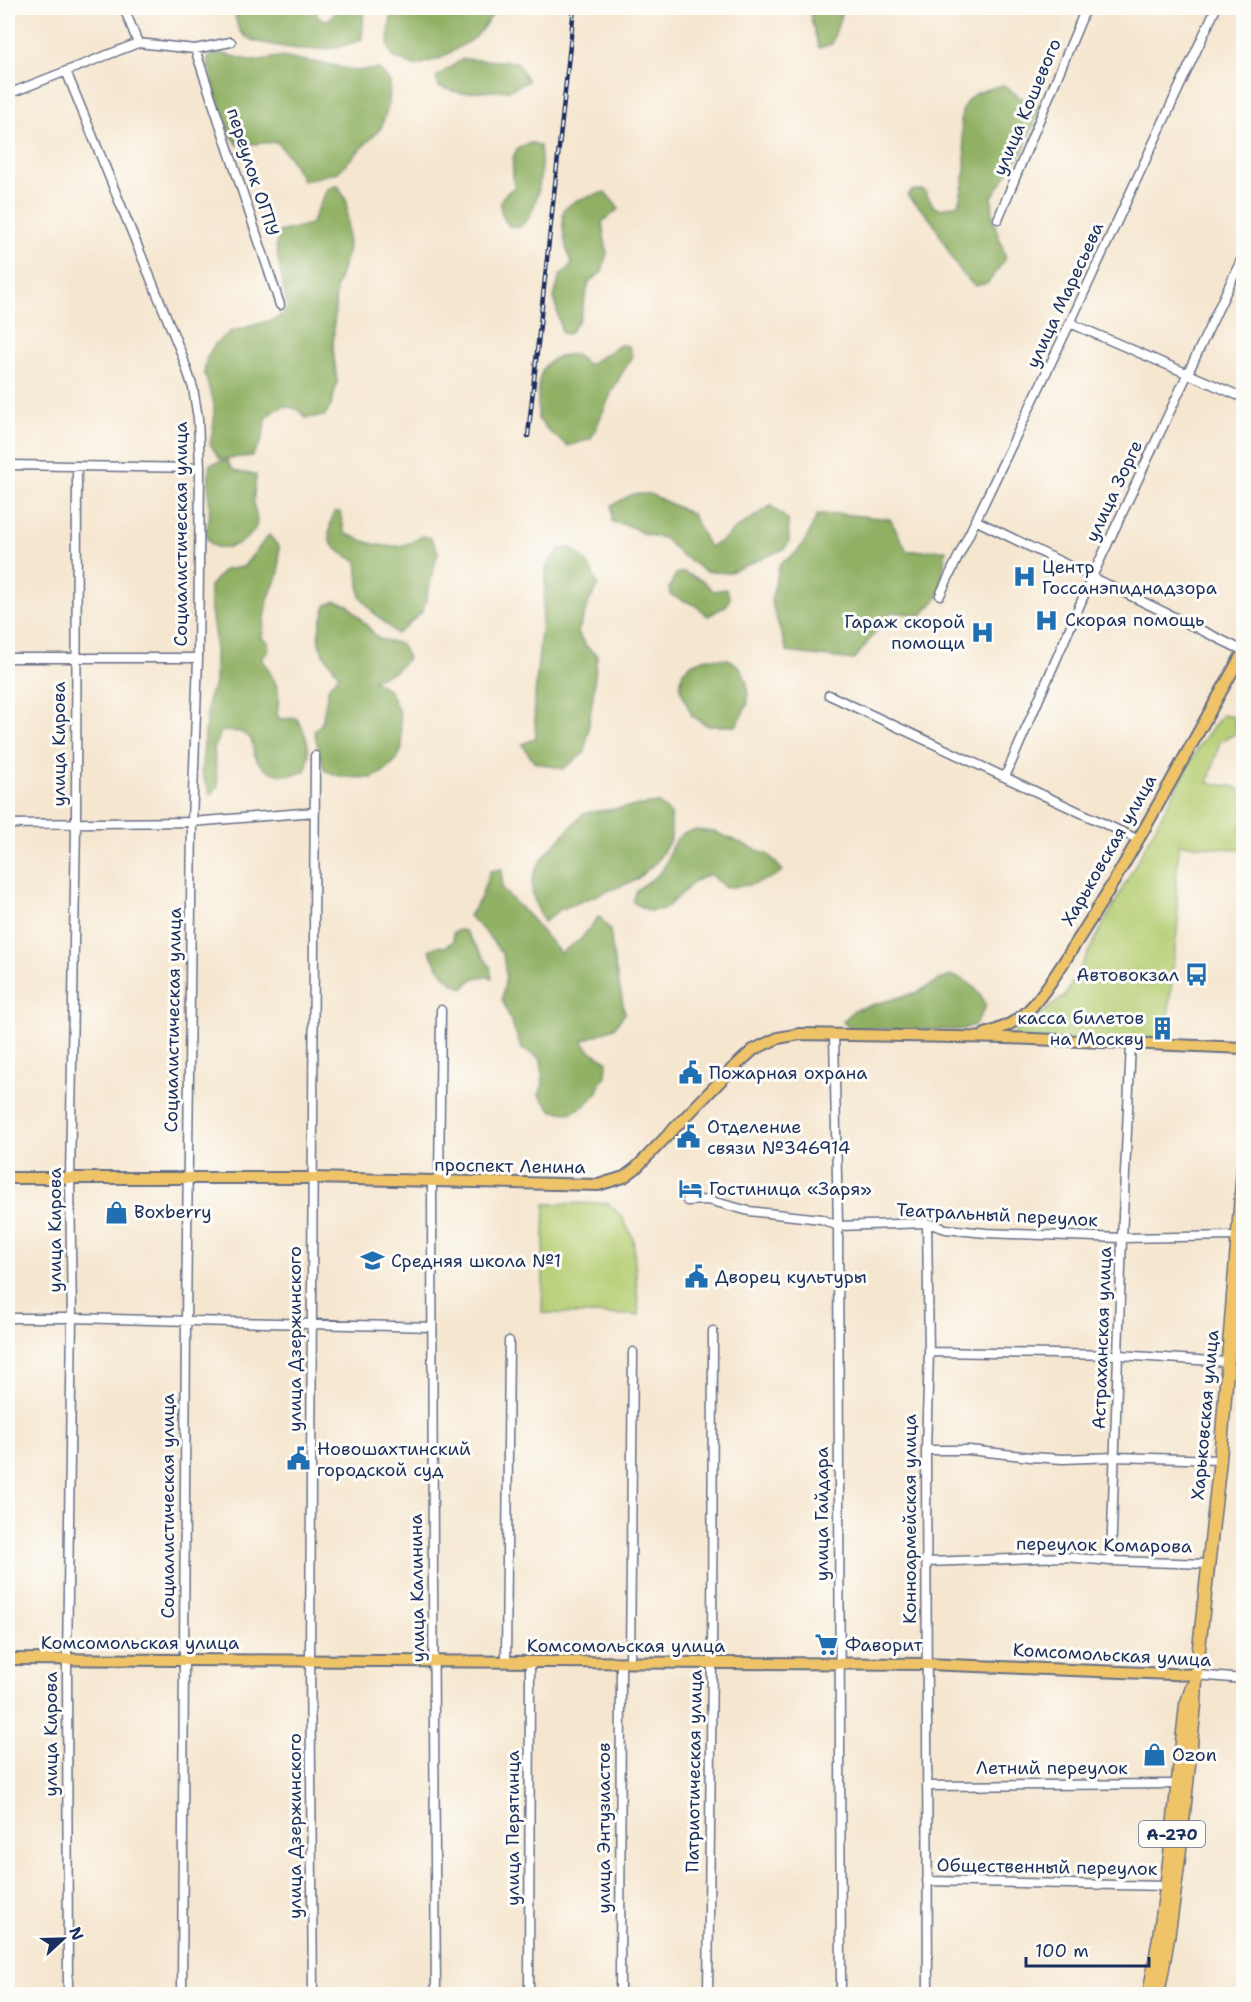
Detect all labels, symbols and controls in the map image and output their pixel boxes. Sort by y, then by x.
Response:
street label: улица Кошевого [987,35,1067,179]
street label: переулок ОГПУ [221,105,285,239]
street label: улица Маресьева [1021,218,1109,372]
street label: Социалистическая улица [169,422,193,646]
street label: улица Зорге [1080,436,1148,546]
place label: Центр Госсанэпиднадзора [1042,555,1217,600]
hospital icon: Центр Госсанэпиднадзора [1011,564,1037,590]
hospital icon: Скорая помощь [1034,607,1060,633]
place label: Скорая помощь [1065,608,1204,632]
place label: Гараж скорой помощи [844,610,965,655]
hospital icon: Гараж скорой помощи [970,619,996,645]
street label: улица Кирова [47,682,71,806]
street label: Харьковская улица [1056,770,1162,930]
street label: Социалистическая улица [159,907,187,1133]
bus stop icon: Автовокзал [1184,962,1210,988]
place label: Автовокзал [1076,963,1179,987]
place label: касса билетов на Москву [1017,1006,1144,1051]
building icon: касса билетов на Москву [1149,1015,1175,1041]
public building icon: Пожарная охрана [678,1060,704,1086]
place label: Пожарная охрана [709,1061,867,1085]
place label: Отделение связи №346914 [707,1115,850,1160]
public building icon: Отделение связи №346914 [676,1124,702,1150]
street label: проспект Ленина [434,1153,586,1179]
street label: улица Кирова [43,1168,67,1292]
hotel icon: Гостиница «Заря» [678,1176,704,1202]
place label: Гостиница «Заря» [709,1177,872,1201]
street label: Театральный переулок [896,1198,1099,1232]
shop icon: Boxberry [103,1199,129,1225]
place label: Boxberry [134,1200,212,1224]
street label: улица Дзержинского [283,1246,307,1432]
street label: Астраханская улица [1087,1246,1117,1430]
school or university icon: Средняя школа №1 [360,1248,386,1274]
place label: Средняя школа №1 [391,1249,561,1273]
public building icon: Дворец культуры [684,1264,710,1290]
place label: Дворец культуры [715,1265,867,1289]
street label: Харьковская улица [1186,1329,1224,1501]
street label: Социалистическая улица [156,1394,180,1618]
street label: Конноармейская улица [898,1414,922,1624]
place label: Новошахтинский городской суд [317,1437,471,1482]
public building icon: Новошахтинский городской суд [286,1446,312,1472]
street label: улица Гайдара [810,1447,834,1581]
street label: улица Калинина [404,1513,430,1663]
street label: переулок Комарова [1016,1531,1192,1559]
street label: Комсомольская улица [41,1631,239,1655]
supermarket icon: Фаворит [814,1632,840,1658]
place label: Фаворит [845,1633,923,1657]
street label: Комсомольская улица [527,1634,725,1658]
street label: Комсомольская улица [1012,1638,1212,1672]
street label: Патриотическая улица [680,1669,708,1873]
street label: улица Кирова [39,1672,63,1796]
street label: улица Дзержинского [283,1733,307,1919]
street label: улица Энтузиастов [592,1742,616,1914]
shop icon: Ozon [1141,1742,1167,1768]
place label: Ozon [1172,1743,1217,1767]
street label: улица Перятинца [501,1750,525,1906]
street label: Летний переулок [976,1756,1128,1780]
road number: А-270 [1139,1821,1205,1847]
street label: Общественный переулок [936,1853,1158,1881]
north arrow [33,1909,93,1969]
text: N [64,1924,89,1943]
scale bar [1026,1930,1149,1968]
text: 100 m [1035,1939,1089,1963]

